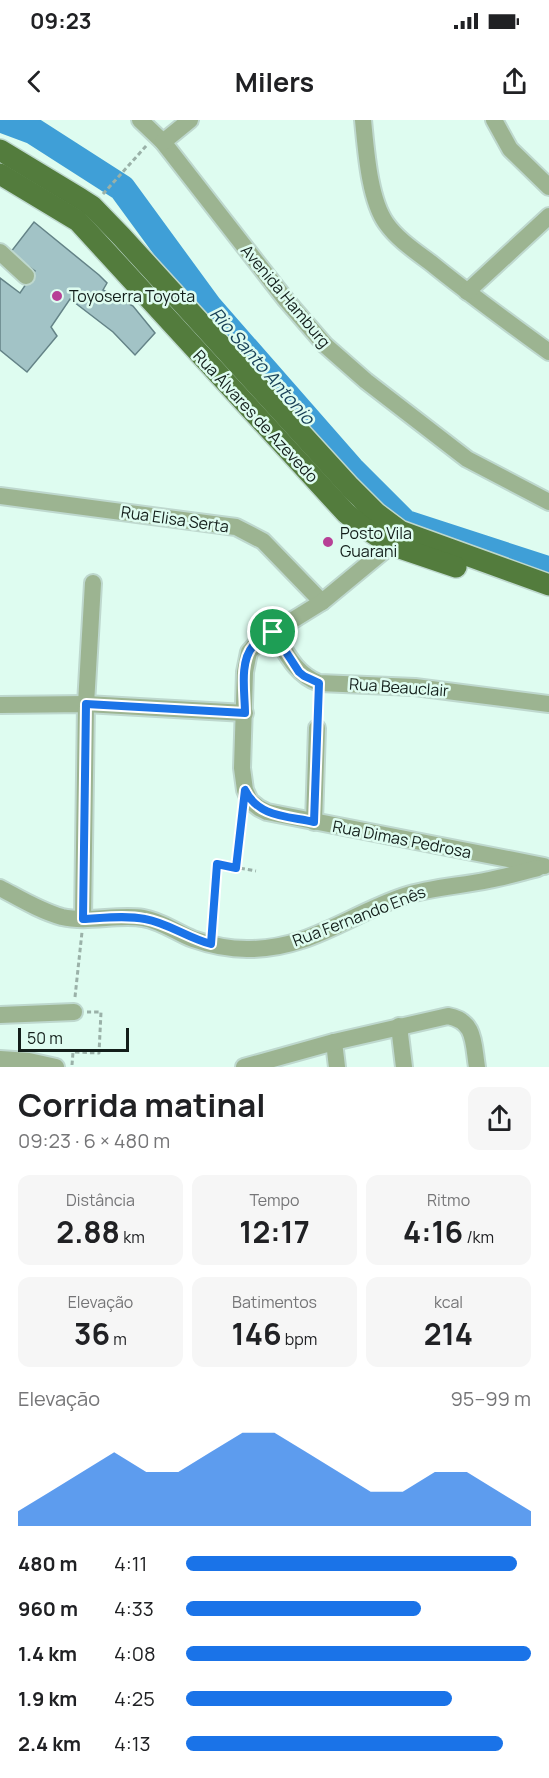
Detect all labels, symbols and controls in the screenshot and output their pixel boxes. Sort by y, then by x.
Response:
text: 09:23 [30,6,92,36]
text: Milers [235,63,314,100]
icon: back [18,65,51,98]
icon: share [498,65,531,98]
street label: Avenida Hamburg [236,240,336,352]
place label: Toyoserra Toyota [69,285,195,307]
marker: Toyoserra Toyota [50,289,64,303]
water label: Rio Santo Antonio [205,302,321,430]
street label: Rua Álvares de Azevedo [189,345,323,487]
street label: Rua Elisa Serta [119,501,231,537]
place label: Posto Vila Guarani [340,522,412,562]
marker: Posto Vila Guarani [321,535,335,549]
pin [247,606,298,657]
icon: arrive [256,615,289,648]
street label: Rua Beauclair [348,673,450,701]
street label: Rua Dimas Pedrosa [331,815,473,863]
street label: Rua Fernando Enês [289,880,429,952]
scale bar [18,1025,129,1052]
text: 50 m [27,1027,63,1049]
text: Corrida matinal [18,1082,265,1127]
button: share [468,1087,531,1150]
text: 09:23 · 6 × 480 m [18,1127,170,1154]
text: Distância [66,1189,135,1211]
text: Tempo [250,1189,299,1211]
text: Ritmo [427,1189,470,1211]
text: 2.88 [56,1211,120,1252]
text: 12:17 [239,1211,310,1252]
text: 4:16 [403,1211,463,1252]
text: km [120,1226,145,1248]
text: /km [463,1226,494,1248]
text: Elevação [68,1291,133,1313]
text: Batimentos [232,1291,317,1313]
text: kcal [434,1291,463,1313]
text: 36 [74,1313,110,1354]
text: 146 [232,1313,282,1354]
text: 214 [424,1313,473,1354]
text: m [110,1328,127,1350]
text: bpm [282,1328,317,1350]
text: Elevação [18,1385,100,1412]
text: 95–99 m [450,1385,531,1412]
text: 480 m [18,1550,78,1577]
text: 4:11 [114,1550,147,1577]
text: 960 m [18,1595,78,1622]
text: 4:33 [114,1595,154,1622]
text: 1.4 km [18,1640,77,1667]
text: 4:08 [114,1640,156,1667]
text: 1.9 km [18,1685,77,1712]
text: 4:25 [114,1685,155,1712]
text: 2.4 km [18,1730,81,1757]
text: 4:13 [114,1730,151,1757]

